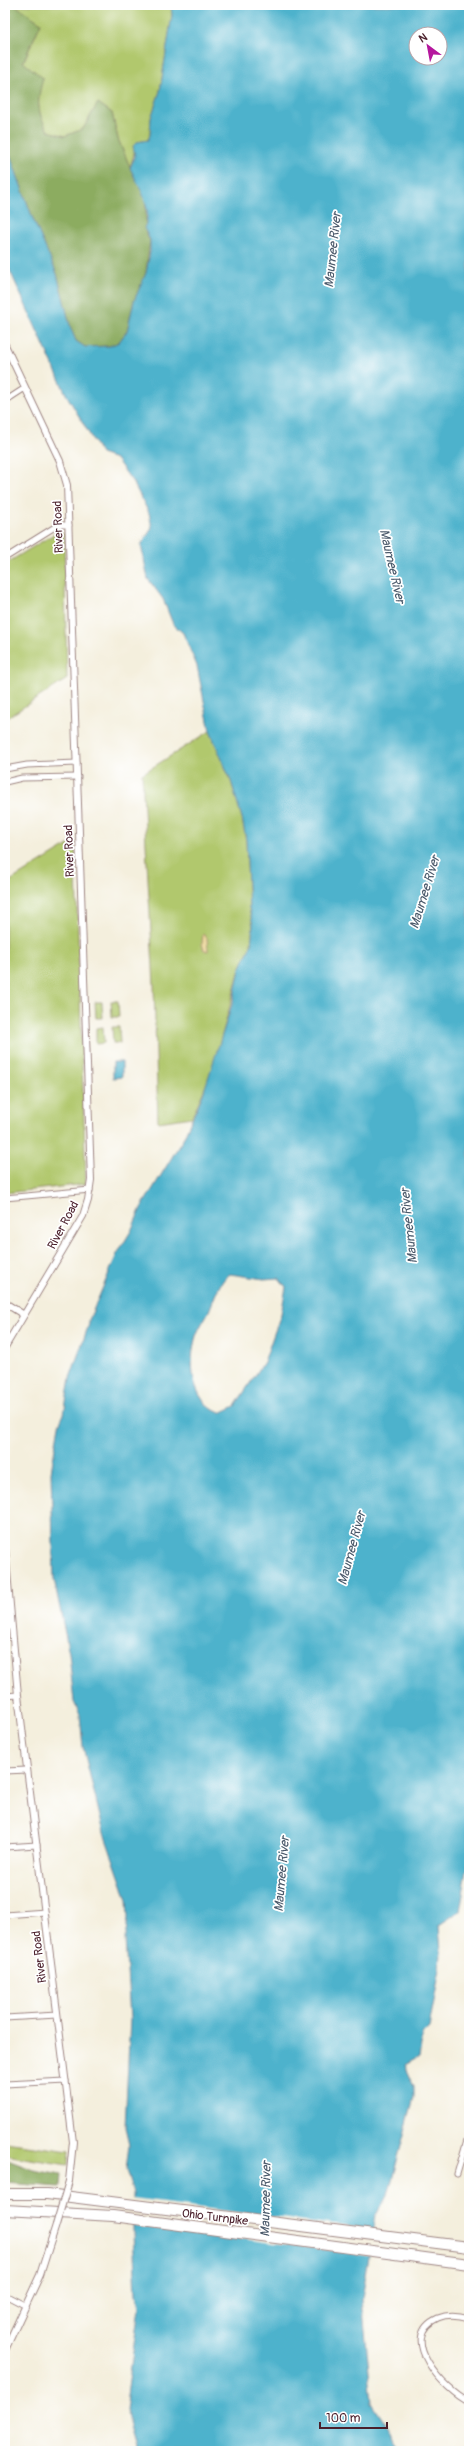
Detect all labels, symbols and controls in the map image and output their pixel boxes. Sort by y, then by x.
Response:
north arrow [408,26,448,66]
text: N [416,30,430,45]
water label: Maumee River [321,209,345,289]
street label: River Road [50,500,67,553]
water label: Maumee River [376,528,409,607]
street label: River Road [61,824,78,877]
water label: Maumee River [406,852,444,931]
water label: Maumee River [397,1185,421,1264]
street label: River Road [44,1198,82,1252]
water label: Maumee River [334,1507,370,1587]
water label: Maumee River [271,1833,293,1912]
street label: River Road [29,1930,50,1984]
water label: Maumee River [257,2159,275,2237]
street label: Ohio Turnpike [181,2206,249,2229]
scale bar [320,2404,387,2430]
text: 100 m [326,2411,361,2426]

